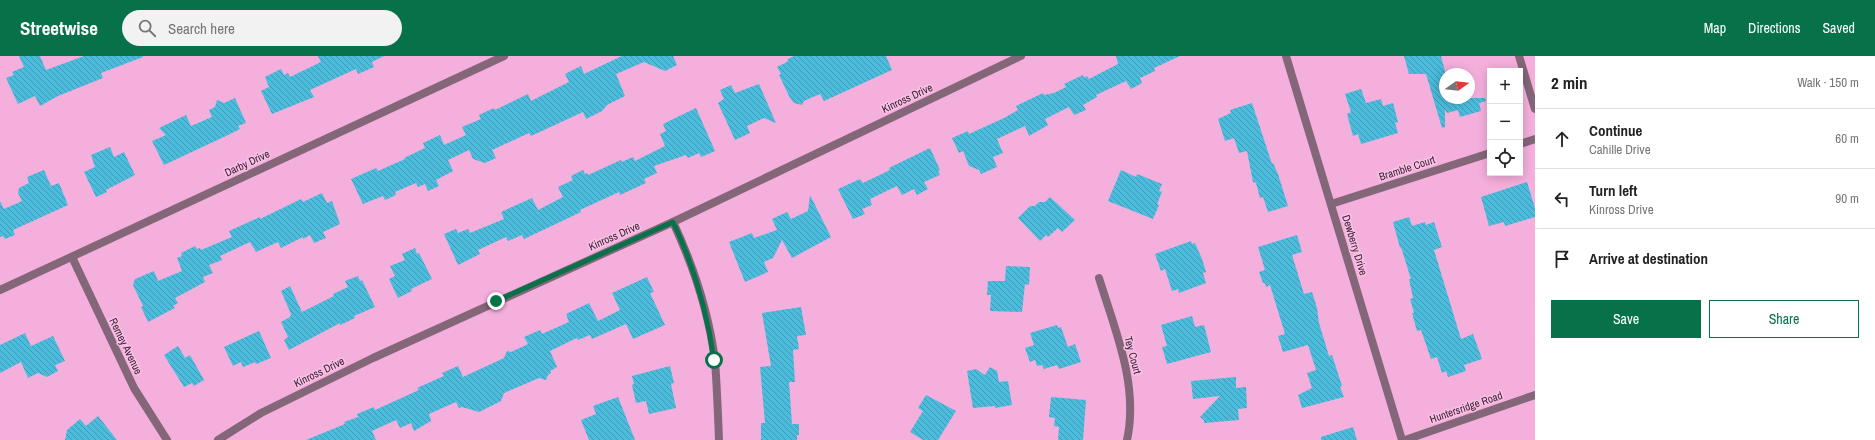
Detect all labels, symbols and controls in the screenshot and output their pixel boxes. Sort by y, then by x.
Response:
search box [122,10,402,46]
text: Streetwise [20,15,98,41]
icon: search [136,17,158,39]
text: Search here [168,18,235,39]
text: Map [1704,19,1726,37]
text: Directions [1748,19,1800,37]
text: Saved [1822,19,1855,37]
north arrow [1439,68,1475,104]
map controls [1487,68,1523,176]
button: + [1487,68,1523,104]
text: 2 min [1551,71,1587,94]
text: Walk · 150 m [1797,74,1859,91]
street label: Kinross Drive [879,80,935,116]
button: − [1487,104,1523,140]
text: Continue [1589,120,1642,141]
icon: ahead [1551,128,1573,150]
text: 60 m [1835,130,1859,147]
button: locate [1487,140,1523,176]
text: Cahille Drive [1589,141,1651,158]
street label: Darby Drive [222,146,272,180]
street label: Bramble Court [1377,152,1437,184]
text: Turn left [1589,180,1637,201]
icon: left [1551,188,1573,210]
text: 90 m [1835,190,1859,207]
text: Kinross Drive [1589,201,1654,218]
street label: Dewberry Drive [1339,213,1371,277]
street label: Kinross Drive [586,218,642,254]
icon: arrive [1551,248,1573,270]
text: Arrive at destination [1589,248,1708,269]
route end [487,292,505,310]
button: Save [1551,300,1701,338]
button: Share [1709,300,1859,338]
street label: Remey Avenue [106,316,146,376]
street label: Tey Court [1121,335,1145,376]
route start [705,351,723,369]
street label: Kinross Drive [291,354,347,390]
street label: Huntersridge Road [1428,388,1504,426]

